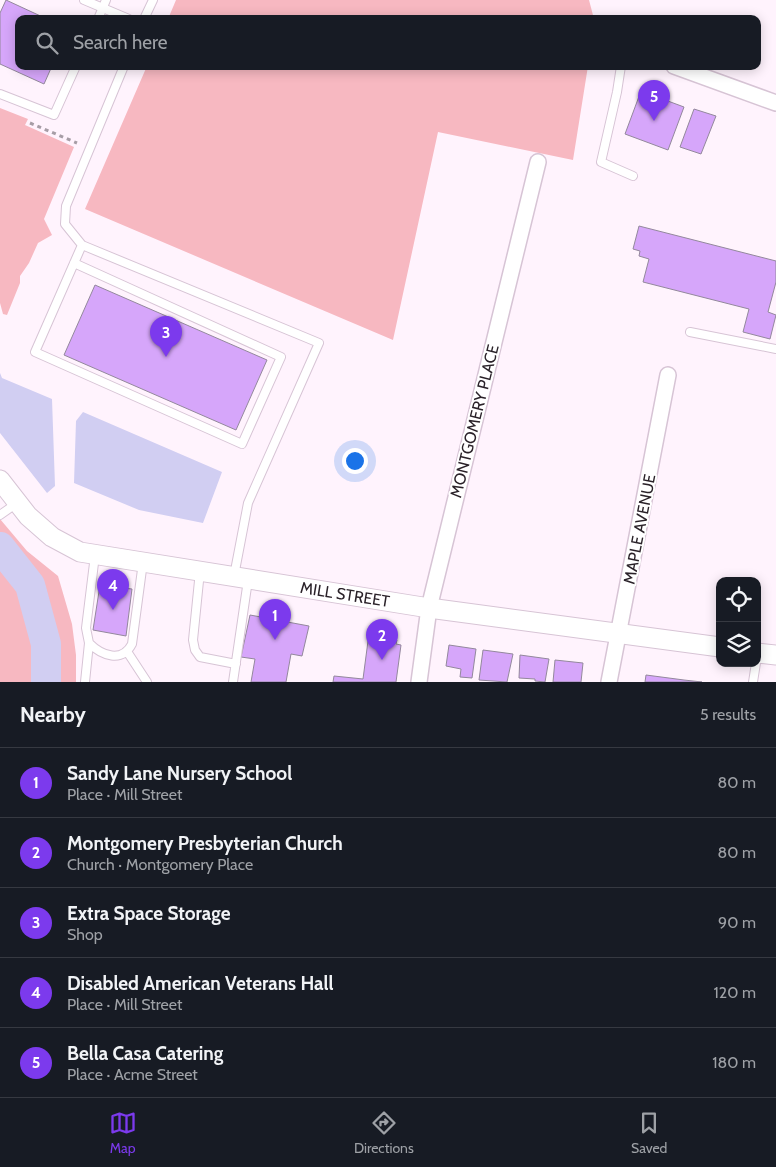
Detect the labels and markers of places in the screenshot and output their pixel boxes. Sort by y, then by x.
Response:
pin: 5 [638,80,670,121]
pin: 3 [150,316,182,357]
pin: 4 [97,569,129,610]
pin: 1 [259,599,291,640]
pin: 2 [366,619,398,660]

